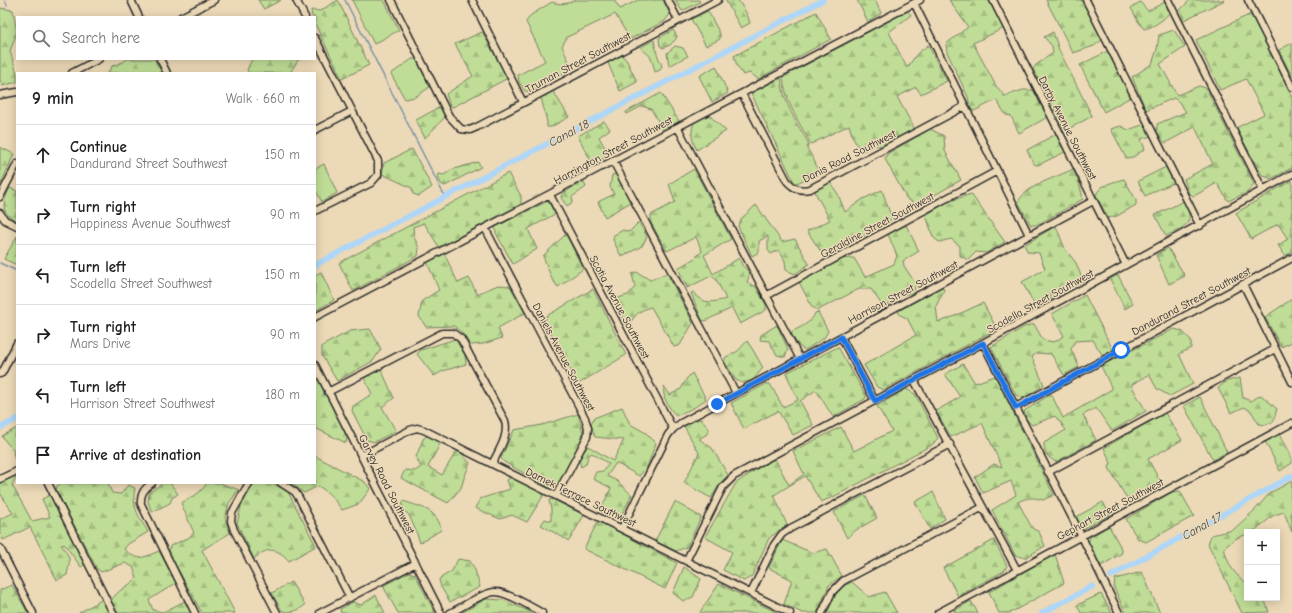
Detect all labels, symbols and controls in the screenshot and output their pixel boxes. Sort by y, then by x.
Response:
search box [16,16,316,60]
icon: search [30,27,52,49]
text: Search here [62,29,140,47]
street label: Truman Street Southwest [523,29,634,96]
street label: Darby Avenue Southwest [1036,74,1100,183]
text: 9 min [32,89,74,108]
text: Walk · 660 m [226,91,300,106]
street label: Harrington Street Southwest [552,113,676,187]
water label: Canal 18 [546,116,592,149]
street label: Danis Road Southwest [800,127,899,186]
text: Continue [70,138,127,156]
icon: ahead [32,144,54,166]
text: 150 m [265,147,300,162]
text: Dandurand Street Southwest [70,156,227,171]
street label: Geraldine Street Southwest [818,190,937,261]
text: Turn right [70,198,136,216]
icon: right [32,204,54,226]
text: 90 m [270,207,300,222]
text: Happiness Avenue Southwest [70,216,230,231]
street label: Scotia Avenue Southwest [587,253,653,362]
text: Turn left [70,258,126,276]
street label: Harrison Street Southwest [846,258,961,327]
icon: left [32,264,54,286]
street label: Dandurand Street Southwest [1129,264,1254,338]
street label: Scodella Street Southwest [985,266,1097,336]
text: 150 m [265,267,300,282]
text: Scodella Street Southwest [70,276,212,291]
street label: Daniels Avenue Southwest [529,301,598,414]
text: Turn right [70,318,136,336]
icon: right [32,324,54,346]
text: 90 m [270,327,300,342]
text: Mars Drive [70,336,131,351]
route start [1112,341,1130,359]
text: Turn left [70,378,126,396]
icon: left [32,384,54,406]
text: 180 m [265,387,300,402]
route end [708,395,726,413]
text: Harrison Street Southwest [70,396,215,411]
street label: Garvey Road Southwest [356,432,418,537]
icon: arrive [32,444,54,466]
text: Arrive at destination [70,446,201,464]
street label: Damek Terrace Southwest [523,465,639,530]
street label: Gephart Street Southwest [1054,475,1167,543]
water label: Canal 17 [1180,509,1226,543]
map controls [1244,529,1280,601]
button: + [1244,529,1280,565]
button: − [1244,565,1280,601]

